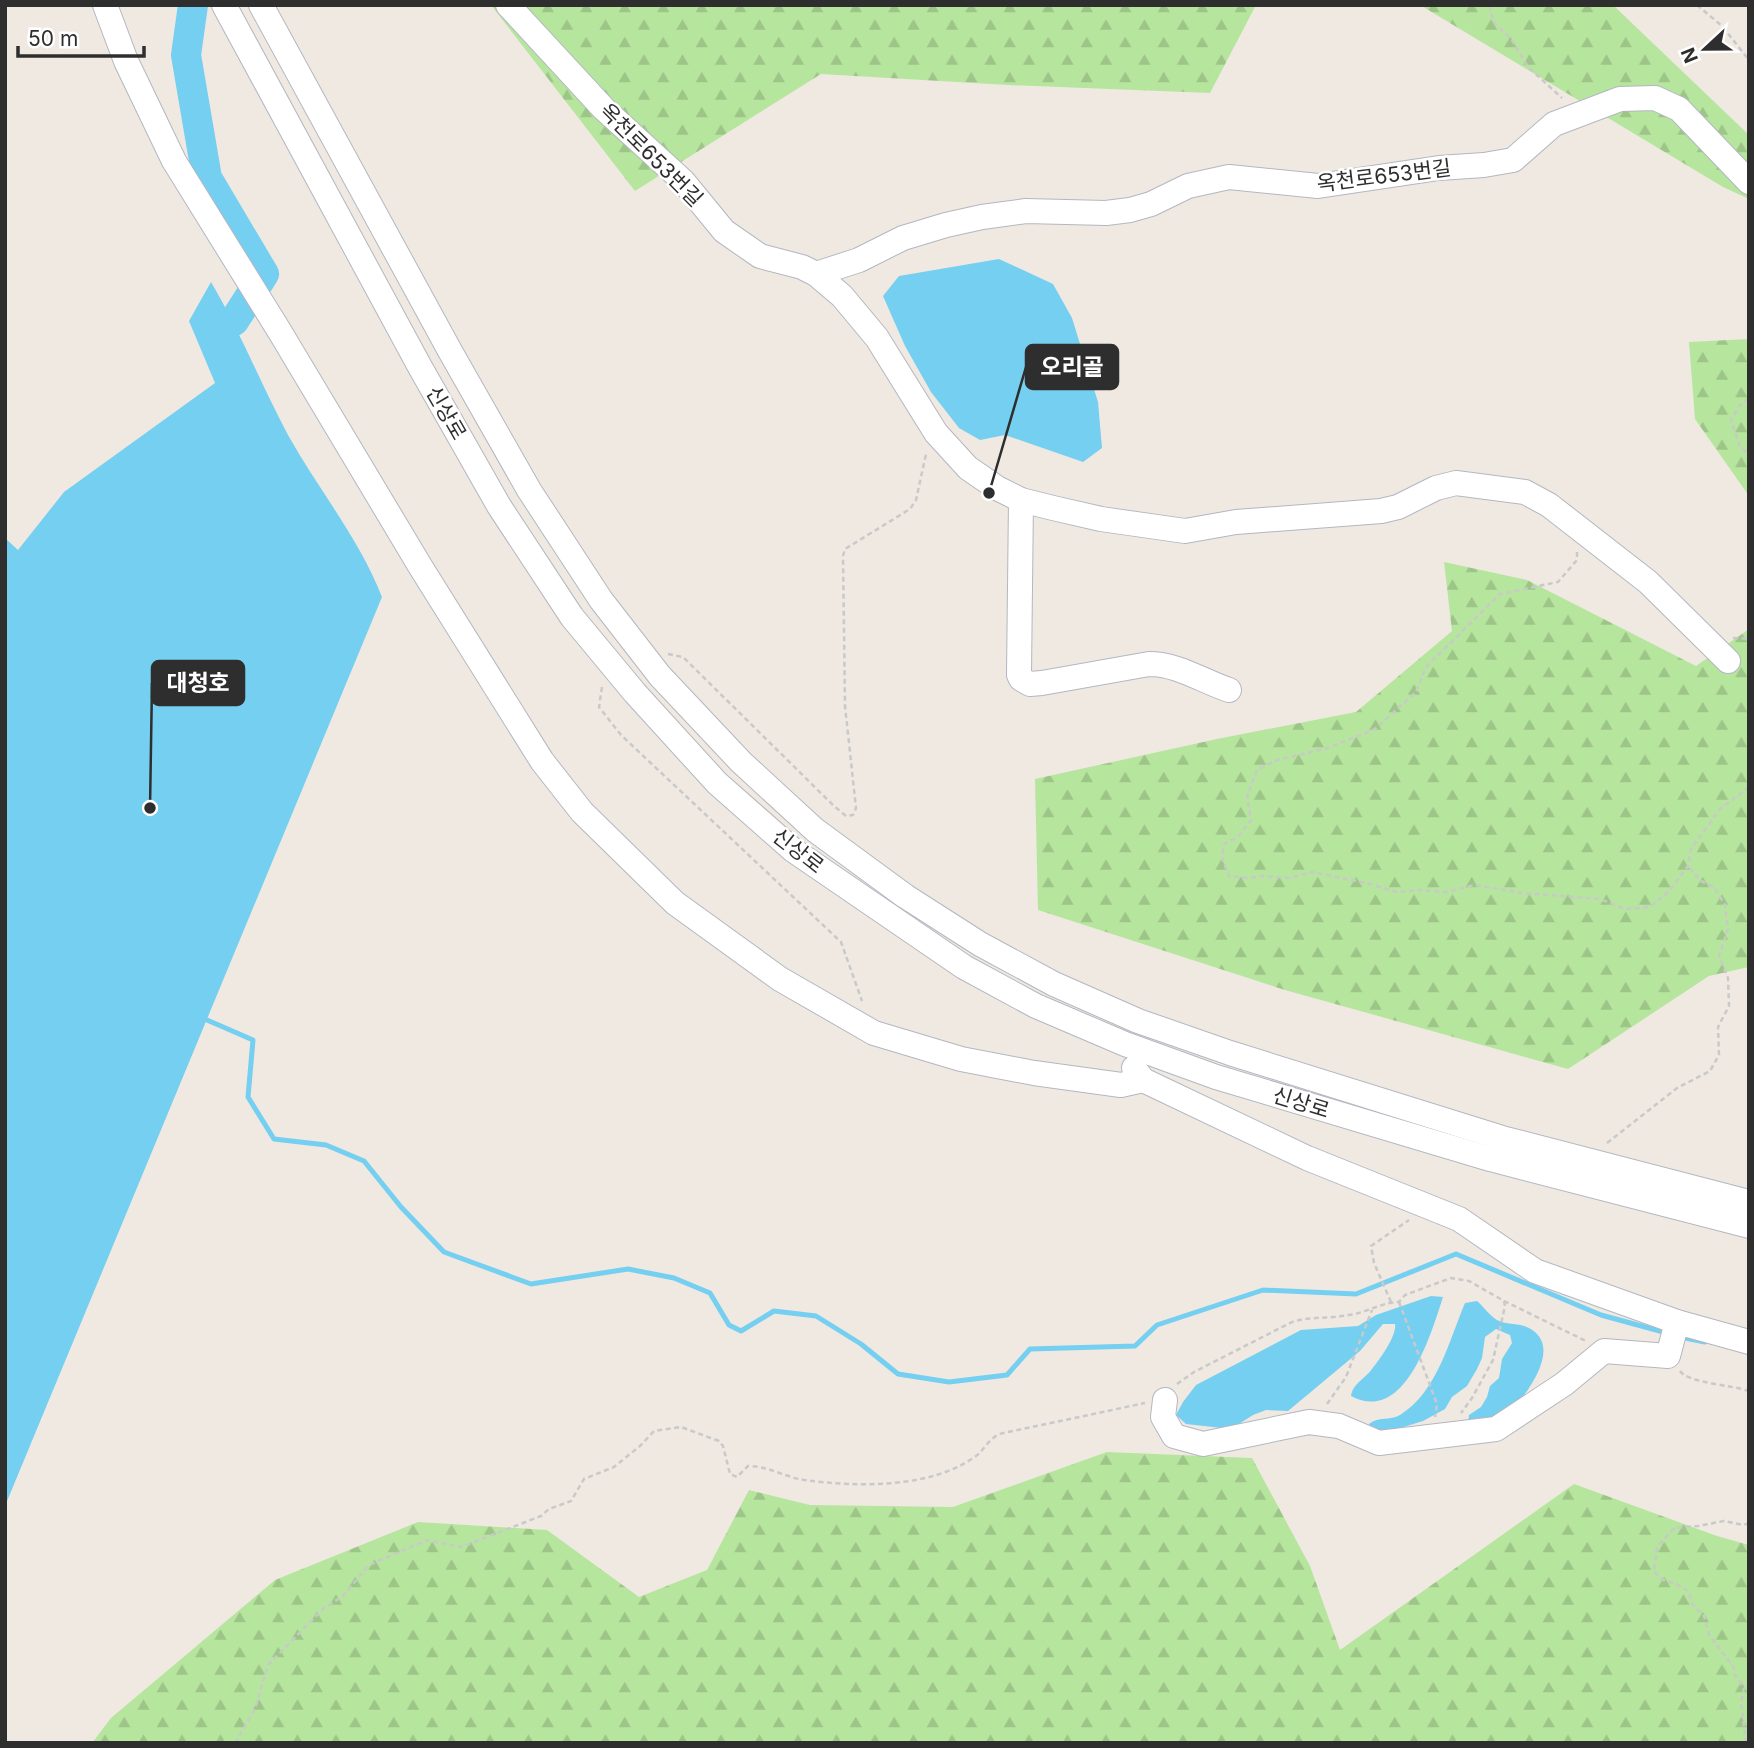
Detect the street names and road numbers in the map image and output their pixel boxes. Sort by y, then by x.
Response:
street label: 옥천로653번길 [595,98,708,211]
street label: 옥천로653번길 [1315,155,1453,196]
street label: 신상로 [421,381,472,444]
street label: 신상로 [768,823,829,878]
street label: 신상로 [1270,1082,1333,1123]

